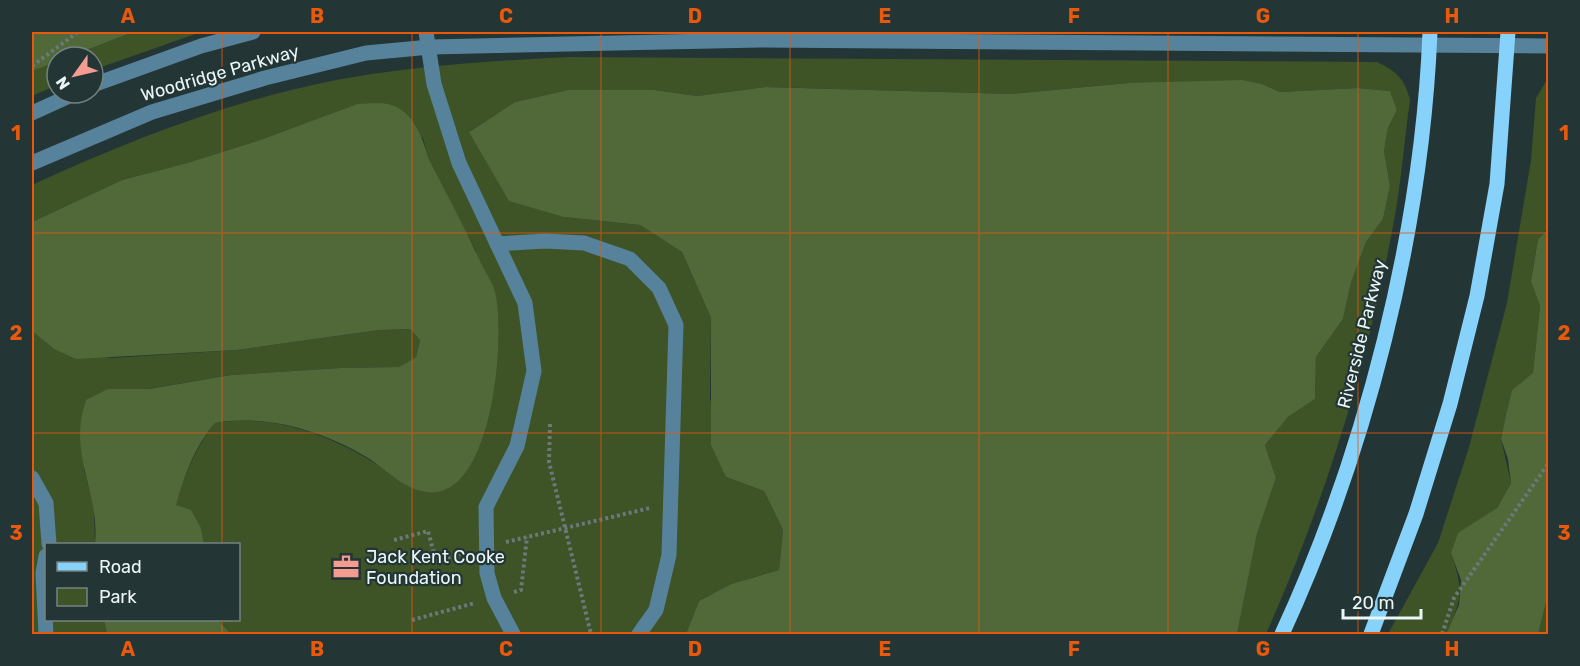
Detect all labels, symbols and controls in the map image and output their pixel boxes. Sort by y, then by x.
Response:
text: A [121,4,136,28]
text: B [310,4,324,28]
text: C [499,4,513,28]
text: D [688,4,702,28]
text: E [879,4,891,28]
text: F [1068,4,1080,28]
text: G [1256,4,1270,28]
text: H [1445,4,1459,28]
street label: Woodridge Parkway [138,40,302,106]
north arrow [45,45,105,105]
text: N [52,73,74,93]
text: 1 [11,121,21,145]
text: 1 [1559,121,1569,145]
street label: Riverside Parkway [1333,257,1391,411]
text: 2 [10,321,23,345]
text: 2 [1558,321,1571,345]
text: 3 [9,521,23,545]
text: 3 [1557,521,1571,545]
legend [45,543,240,621]
place label: Jack Kent Cooke Foundation [366,546,505,589]
office icon: Jack Kent Cooke Foundation [331,552,361,582]
text: Road [99,556,142,578]
scale bar [1343,582,1421,620]
text: Park [99,586,137,608]
text: 20 m [1352,592,1394,614]
text: A [121,637,136,661]
text: B [310,637,324,661]
text: C [499,637,513,661]
text: D [688,637,702,661]
text: E [879,637,891,661]
text: F [1068,637,1080,661]
text: G [1256,637,1270,661]
text: H [1445,637,1459,661]

